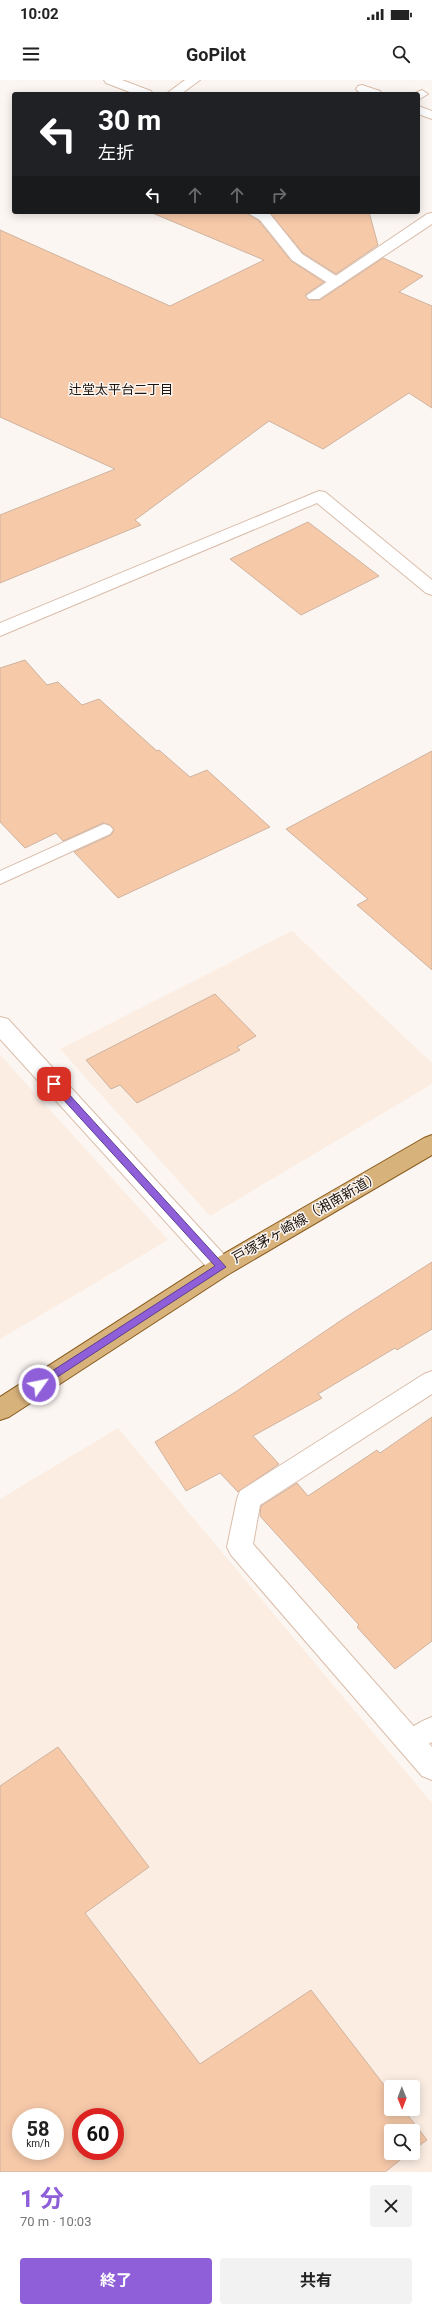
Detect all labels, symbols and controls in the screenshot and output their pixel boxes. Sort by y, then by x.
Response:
text: 10:02 [20,5,59,23]
icon: menu [20,43,42,65]
icon: search [390,43,412,65]
text: GoPilot [186,44,246,65]
text: 30 m [98,104,161,137]
icon: left [32,108,84,160]
text: 左折 [98,142,134,163]
icon: left [142,184,164,206]
icon: ahead [184,184,206,206]
icon: ahead [226,184,248,206]
icon: right [268,184,290,206]
district label: 辻堂太平台二丁目 [69,382,173,397]
pin [37,1067,71,1101]
icon: arrive [43,1073,65,1095]
street label: 戸塚茅ヶ崎線（湘南新道） [229,1168,383,1266]
position arrow [18,1364,60,1406]
north arrow [384,2080,420,2116]
map controls [384,2080,420,2160]
speed limit sign: 60 [72,2108,124,2160]
text: 58 [27,2117,49,2141]
button: search [384,2124,420,2160]
text: km/h [26,2138,50,2149]
text: 1 分 [20,2185,64,2213]
button: close [370,2185,412,2227]
text: 70 m · 10:03 [20,2214,91,2229]
button: 終了 [20,2258,212,2304]
button: 共有 [220,2258,412,2304]

